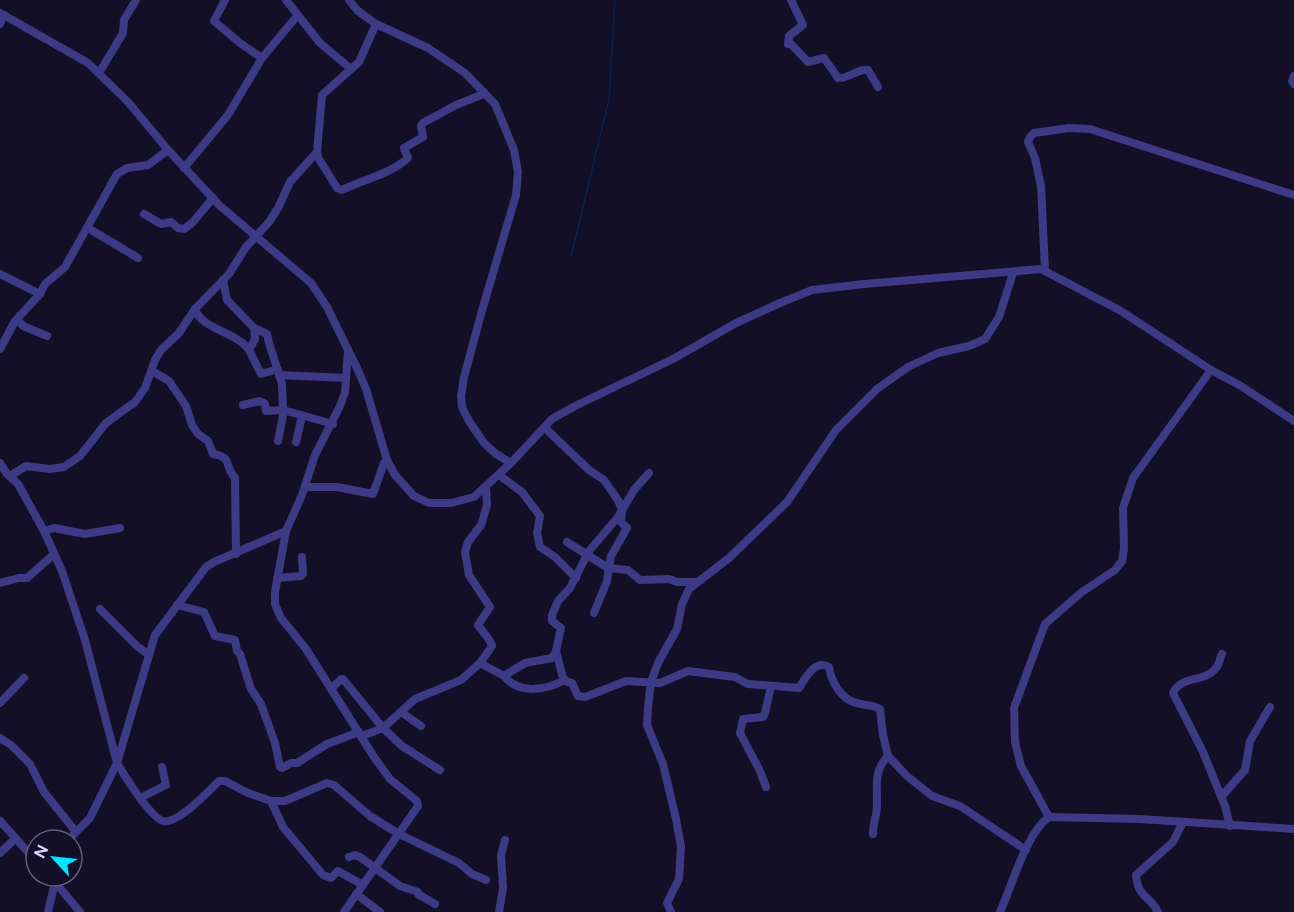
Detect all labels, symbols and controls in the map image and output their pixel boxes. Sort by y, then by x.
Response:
north arrow [24,828,84,888]
text: N [30,842,52,861]

